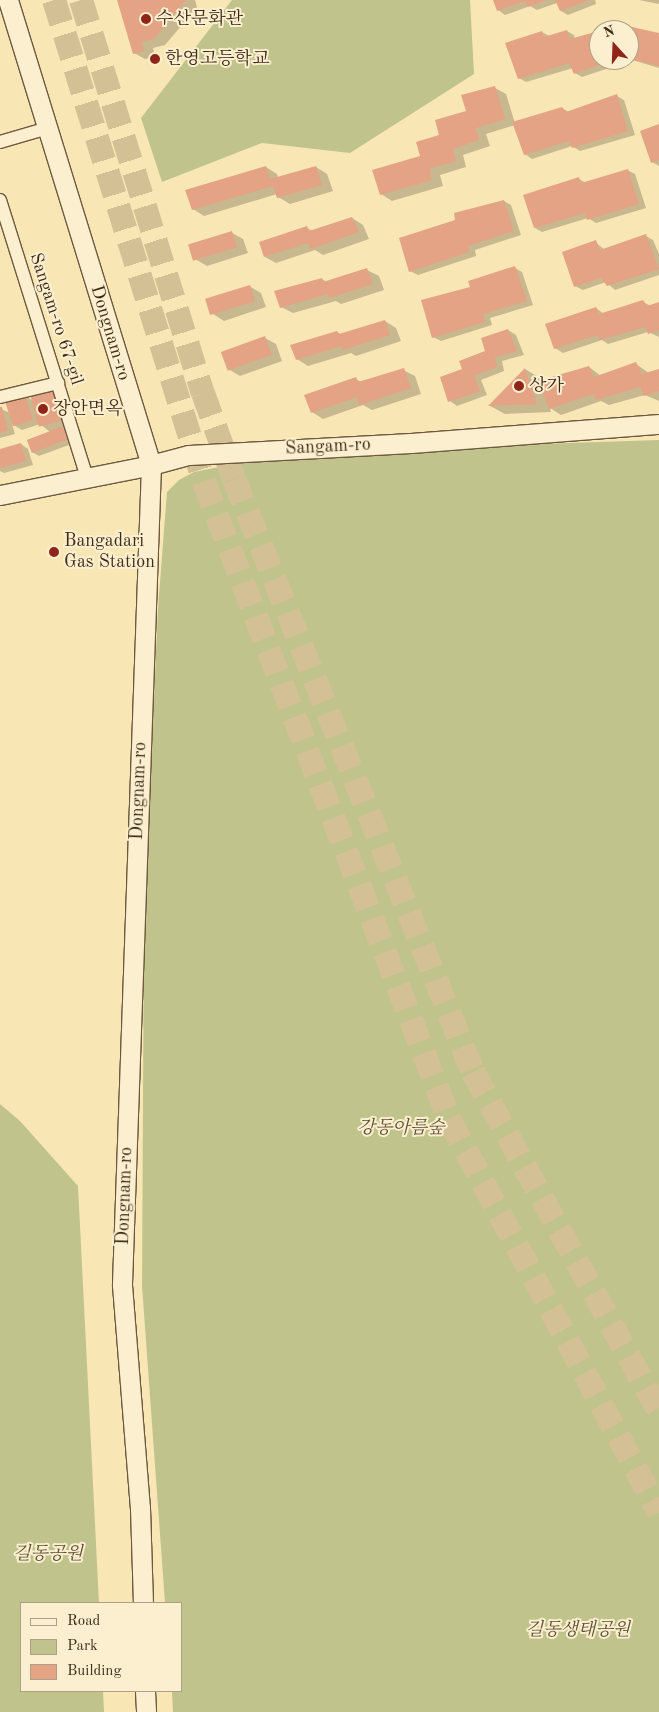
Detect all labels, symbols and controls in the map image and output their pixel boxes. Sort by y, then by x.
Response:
place label: 수산문화관 [156,8,243,30]
marker: 수산문화관 [140,13,152,25]
north arrow [589,20,639,70]
text: N [602,23,617,40]
place label: 한영고등학교 [165,48,269,70]
marker: 한영고등학교 [149,53,161,65]
street label: Sangam-ro 67-gil [24,250,88,388]
street label: Dongnam-ro [85,283,135,383]
place label: 상가 [529,375,564,397]
marker: 상가 [513,380,525,392]
place label: 장안면옥 [53,398,123,420]
marker: 장안면옥 [37,403,49,415]
street label: Sangam-ro [285,434,371,460]
place label: Bangadari Gas Station [64,531,155,574]
marker: Bangadari Gas Station [48,546,60,558]
street label: Dongnam-ro [126,742,152,840]
park label: 강동아름숲 [358,1117,444,1139]
street label: Dongnam-ro [112,1147,138,1245]
park label: 길동공원 [13,1543,83,1565]
legend [20,1602,182,1692]
text: Road [67,1614,100,1629]
park label: 길동생태공원 [526,1619,630,1641]
text: Park [67,1639,98,1654]
text: Building [67,1664,122,1679]

